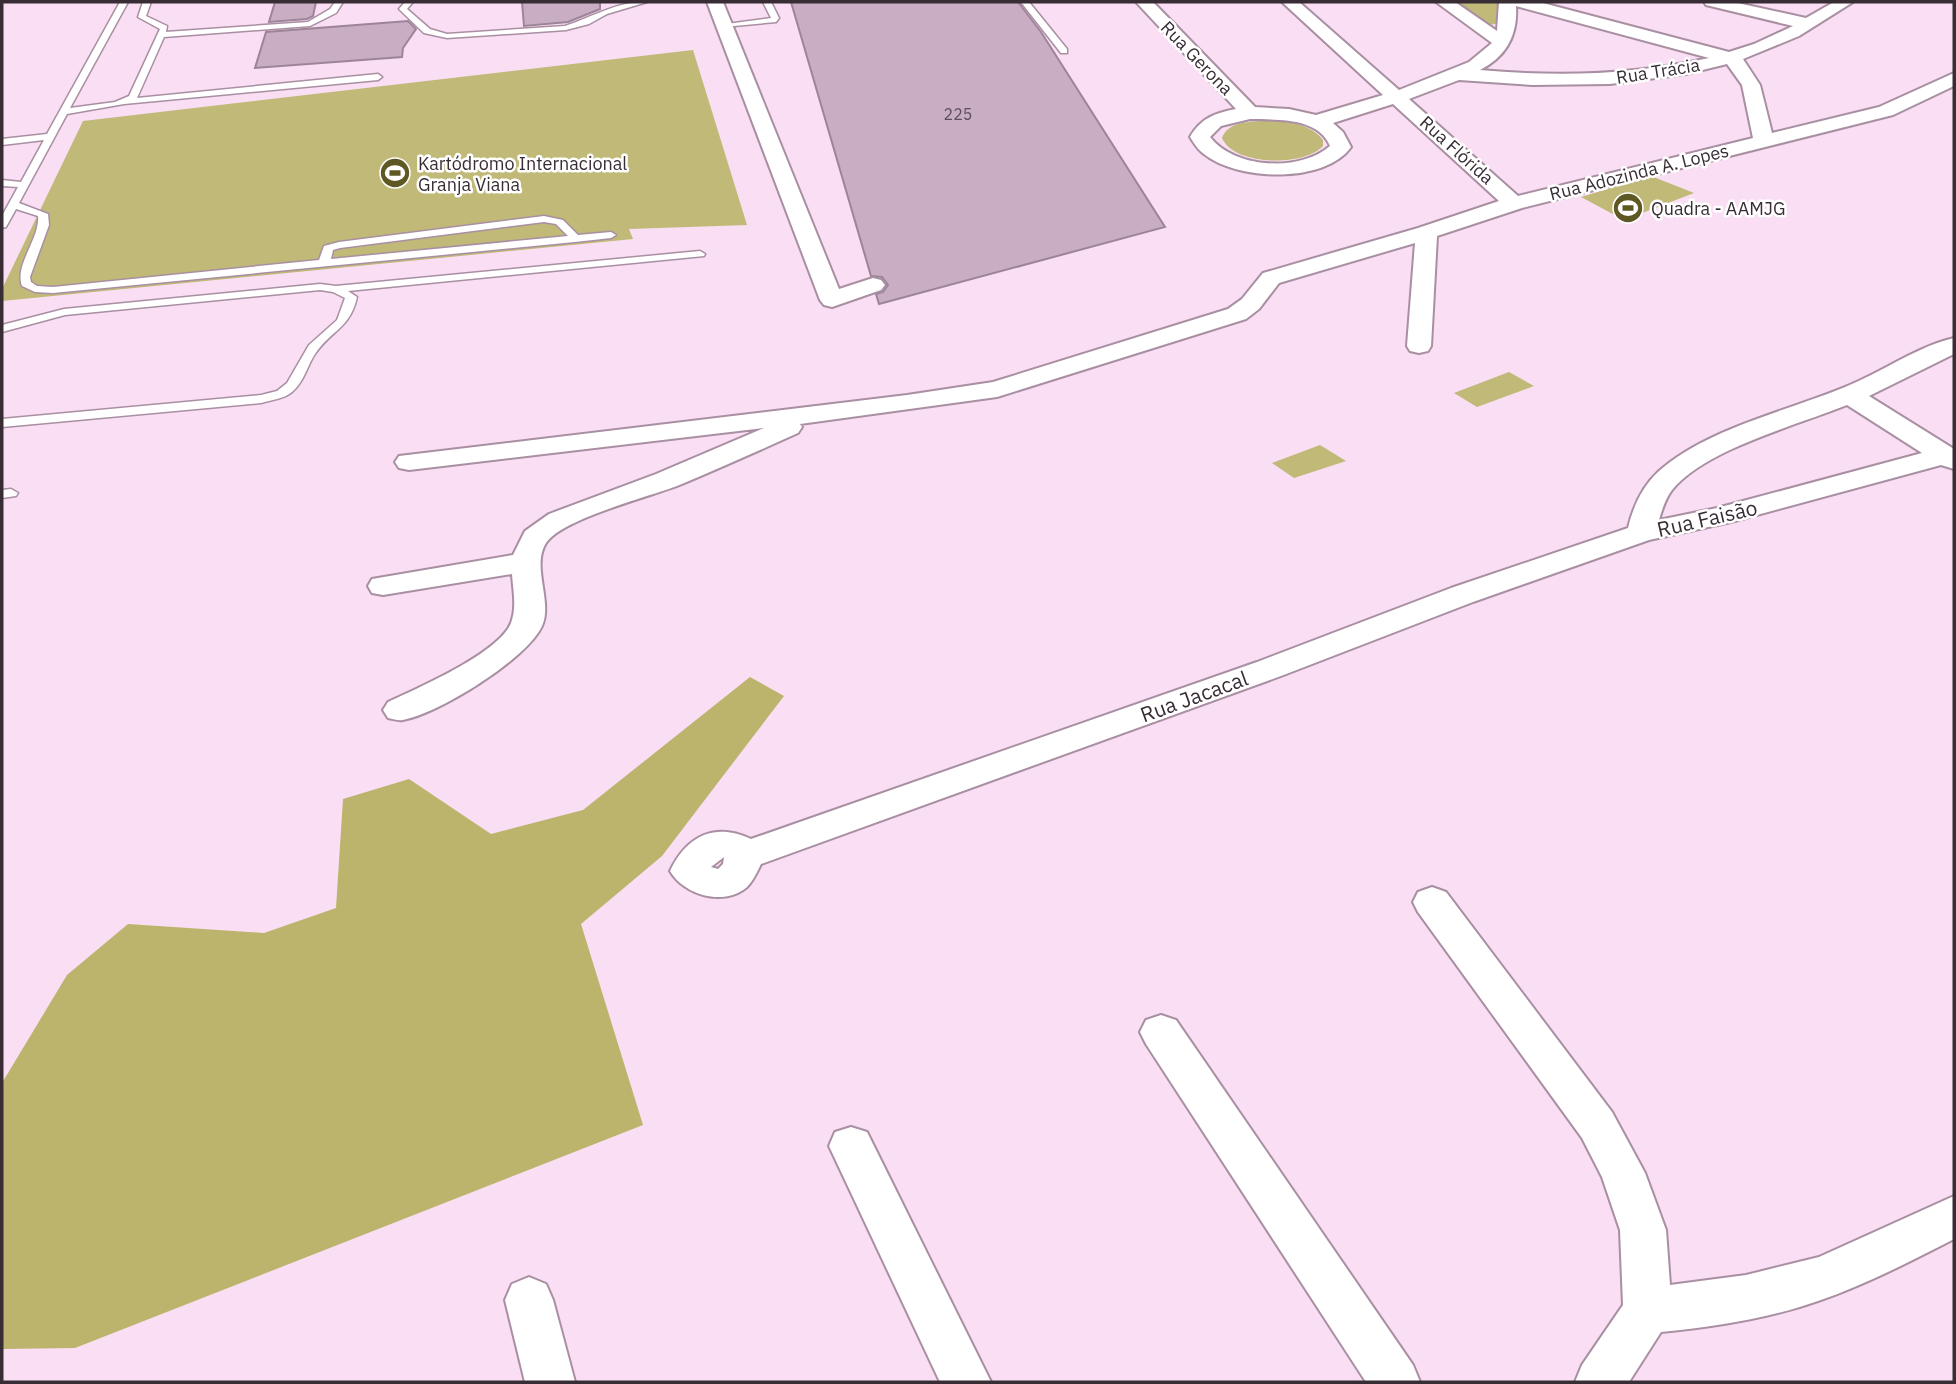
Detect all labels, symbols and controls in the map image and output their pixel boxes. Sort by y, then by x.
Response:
street label: Rua Gerona [1156,16,1238,100]
street label: Rua Trácia [1615,53,1702,89]
house number: 225 [944,104,972,124]
street label: Rua Flórida [1415,111,1499,190]
street label: Rua Adozinda A. Lopes [1547,139,1731,205]
place label: Kartódromo Internacional Granja Viana [418,152,627,196]
sports icon: Kartódromo Internacional Granja Viana [378,156,412,190]
sports icon: Quadra - AAMJG [1611,191,1645,225]
place label: Quadra - AAMJG [1651,197,1786,220]
street label: Rua Faisão [1654,493,1760,543]
street label: Rua Jacacal [1136,663,1252,728]

